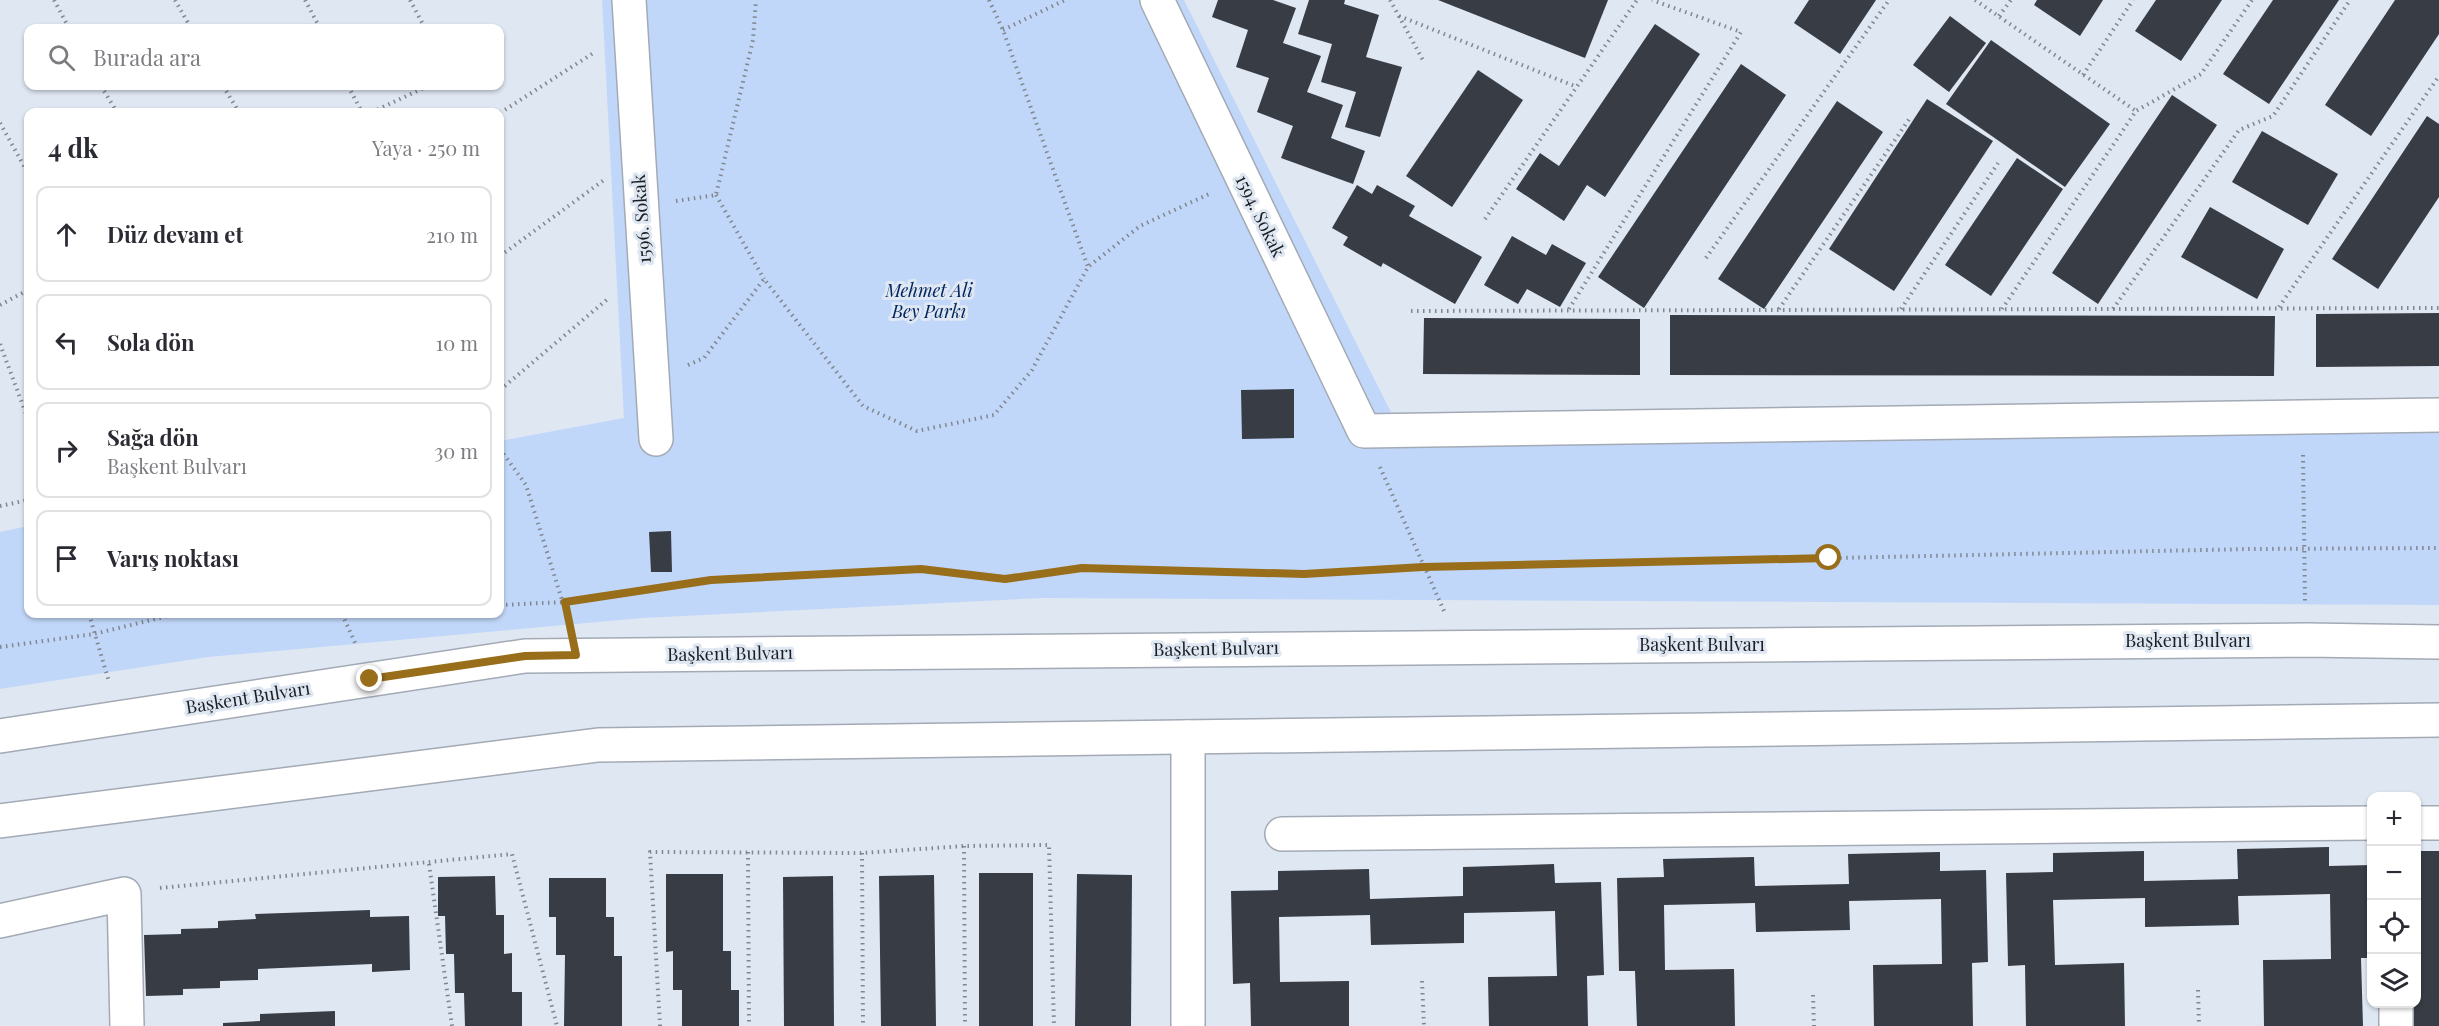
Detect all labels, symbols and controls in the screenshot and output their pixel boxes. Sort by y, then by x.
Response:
search box [24,24,504,90]
icon: search [45,41,78,74]
text: Burada ara [93,42,201,72]
text: 4 dk [48,130,98,165]
text: Yaya · 250 m [372,134,480,161]
street label: 1594. Sokak [1231,170,1291,261]
street label: 1596. Sokak [626,174,656,264]
icon: ahead [50,218,83,251]
text: Düz devam et [107,219,243,249]
text: 210 m [426,221,478,248]
park label: Mehmet Ali Bey Parkı [884,278,973,323]
icon: left [50,326,83,359]
text: Sola dön [107,327,194,357]
text: 10 m [436,329,478,356]
text: Sağa dön [107,422,199,452]
icon: right [50,434,83,467]
text: 30 m [434,437,478,464]
text: Başkent Bulvarı [107,452,247,479]
icon: arrive [50,542,83,575]
text: Varış noktası [107,543,239,573]
route start [1815,544,1841,570]
street label: Başkent Bulvarı [2125,628,2251,652]
street label: Başkent Bulvarı [1639,632,1765,656]
street label: Başkent Bulvarı [1153,635,1279,661]
street label: Başkent Bulvarı [667,640,793,666]
route end [356,665,382,691]
street label: Başkent Bulvarı [184,675,312,719]
map controls [2367,792,2421,1008]
button: + [2367,792,2421,846]
button: − [2367,846,2421,900]
button: locate [2367,900,2421,954]
button: layers [2367,954,2421,1008]

